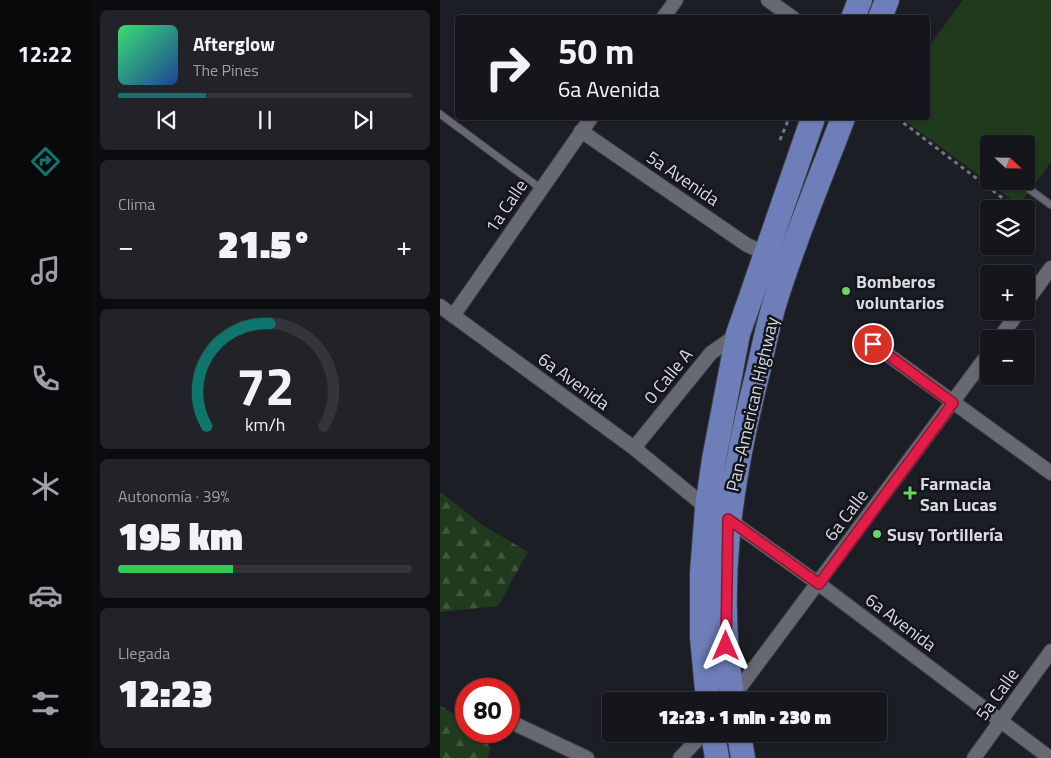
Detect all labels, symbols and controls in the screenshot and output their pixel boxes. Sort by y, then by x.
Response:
text: 50 m [558,24,634,78]
text: Afterglow [193,29,275,58]
icon: right [475,35,540,100]
text: 12:22 [18,37,72,71]
text: The Pines [193,58,259,82]
text: 6a Avenida [558,72,660,106]
icon: previous [153,106,181,134]
icon: pause [251,106,279,134]
icon: next [349,106,377,134]
north arrow [980,135,1035,190]
map controls [980,135,1035,385]
icon: directions [28,144,63,179]
street label: 5a Avenida [641,144,725,212]
street label: 1a Calle [478,174,534,238]
text: Clima [118,192,155,216]
button: layers [980,200,1035,255]
text: 21.5° [218,215,312,273]
text: − [118,224,134,267]
text: + [396,224,412,267]
icon: music [28,253,63,288]
button: + [980,265,1035,320]
place label: Bomberos voluntarios [856,268,944,316]
marker: Bomberos voluntarios [840,285,852,297]
street label: Pan-American Highway [719,314,785,494]
pin [852,323,894,365]
icon: arrive [859,330,887,358]
button: − [980,330,1035,385]
street label: 0 Calle A [637,342,699,410]
text: 72 [236,346,294,425]
street label: 6a Avenida [532,346,616,416]
icon: phone [28,361,63,396]
text: km/h [245,411,285,438]
icon: climate [28,469,63,504]
place label: Farmacia San Lucas [920,470,997,518]
street label: 6a Calle [817,483,875,547]
text: Autonomía · 39% [118,484,229,508]
marker: Farmacia San Lucas [904,487,916,499]
text: 195 km [118,507,243,565]
place label: Susy Tortillería [887,521,1003,548]
marker: Susy Tortillería [871,528,883,540]
icon: car [28,578,63,613]
street label: 6a Avenida [860,586,942,658]
position arrow [699,619,751,671]
text: Llegada [118,641,170,665]
street label: 5a Calle [969,662,1025,726]
text: 12:23 [118,664,213,722]
speed limit sign: 80 [455,678,520,743]
icon: filters [28,686,63,721]
text: 12:23 · 1 min · 230 m [658,702,831,731]

